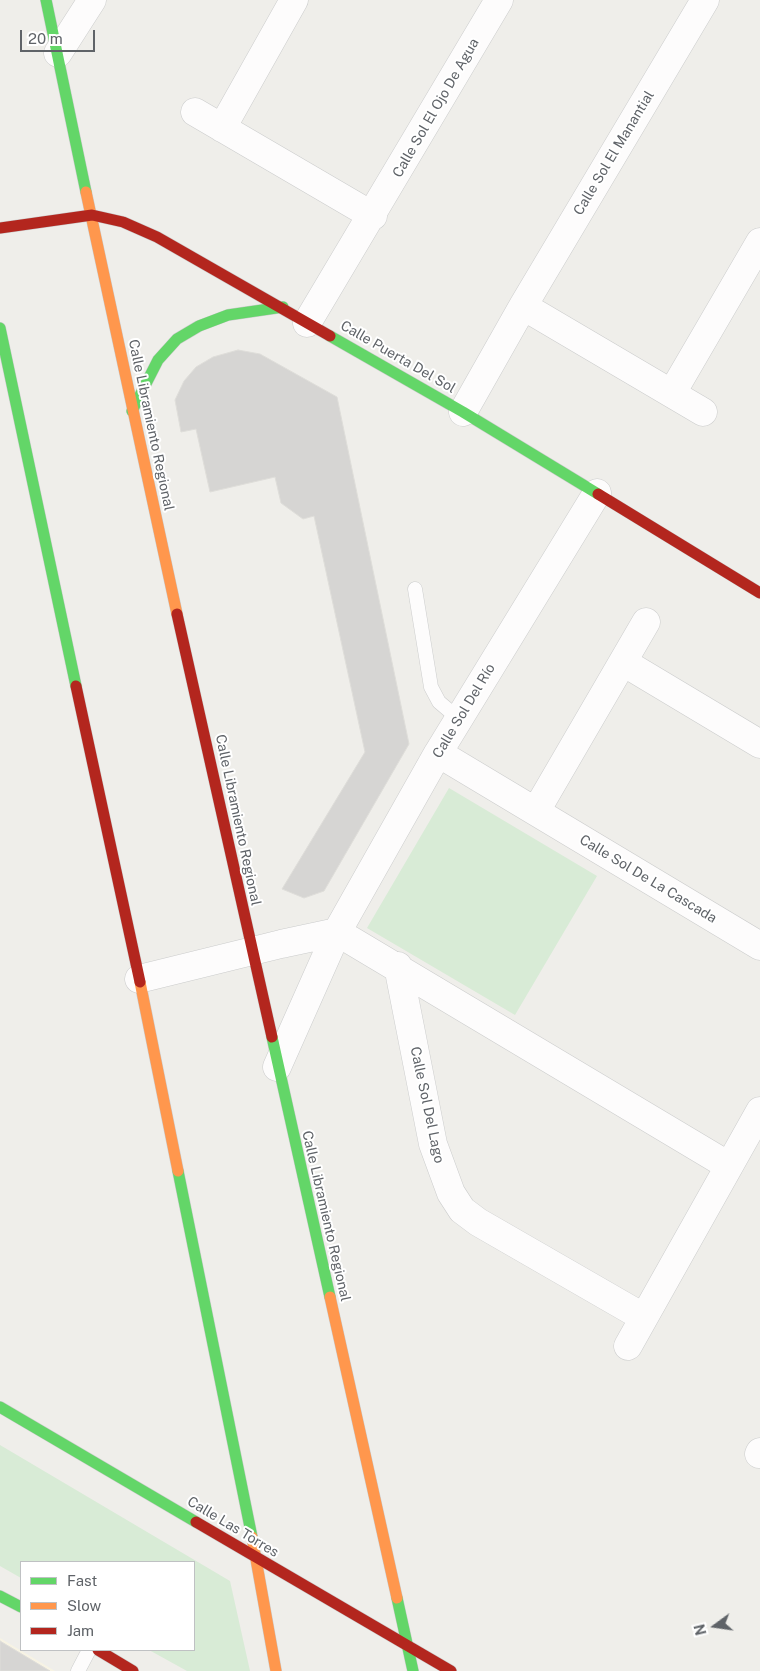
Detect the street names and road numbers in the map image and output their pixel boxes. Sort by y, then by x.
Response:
street label: Calle Sol El Ojo De Agua [389,35,483,181]
street label: Calle Sol El Manantial [570,88,658,218]
street label: Calle Puerta Del Sol [337,317,459,397]
street label: Calle Libramiento Regional [125,338,177,512]
street label: Calle Sol Del Río [429,661,499,761]
street label: Calle Libramiento Regional [212,733,264,907]
street label: Calle Sol De La Cascada [576,831,720,927]
street label: Calle Sol Del Lago [406,1045,448,1165]
street label: Calle Libramiento Regional [298,1129,354,1303]
street label: Calle Las Torres [184,1493,282,1561]

